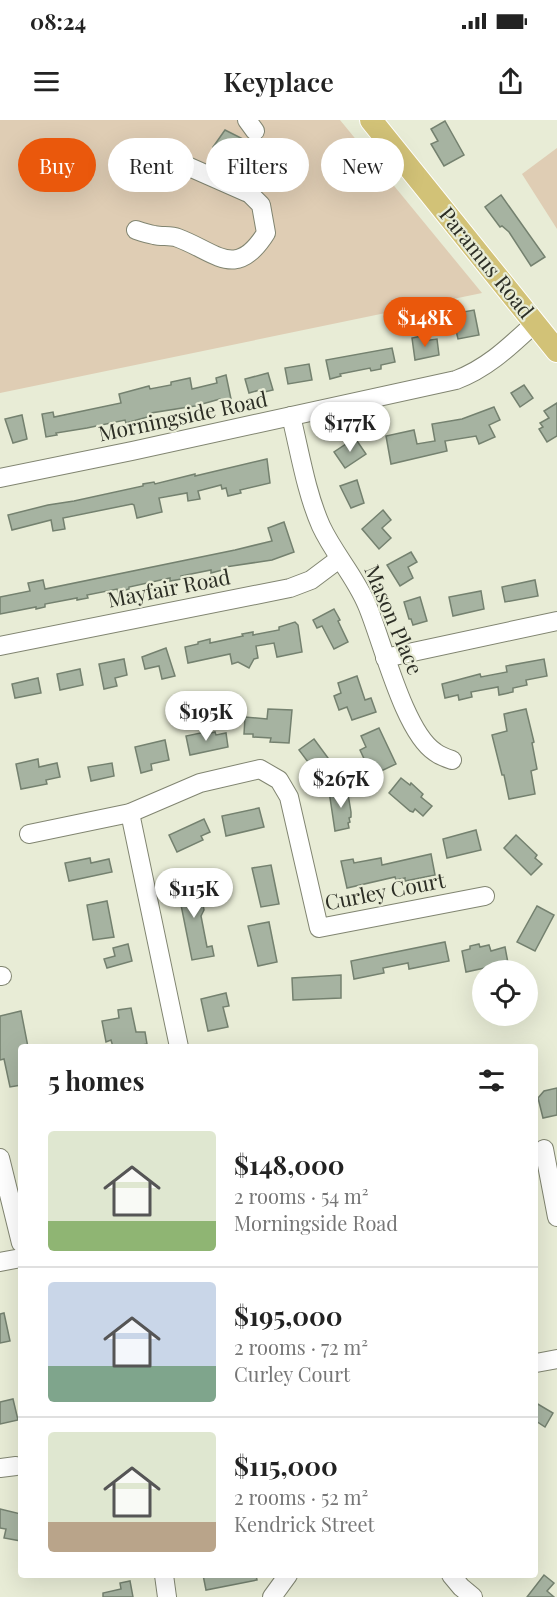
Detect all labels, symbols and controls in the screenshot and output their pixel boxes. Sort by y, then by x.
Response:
text: 08:24 [30,6,86,36]
text: Keyplace [223,63,334,99]
icon: menu [30,65,63,98]
icon: share [494,65,527,98]
chip: Buy [18,138,96,192]
chip: Rent [108,138,194,192]
chip: Filters [206,138,309,192]
chip: New [321,138,404,192]
street label: Paramus Road [434,200,541,323]
pin: $148K [383,297,467,348]
text: $148K [397,303,453,330]
street label: Morningside Road [95,383,270,447]
pin: $177K [308,402,392,453]
text: $177K [324,408,376,435]
street label: Mason Place [359,560,431,678]
street label: Mayfair Road [105,561,232,613]
pin: $195K [164,691,248,742]
text: $195K [179,697,233,724]
pin: $267K [299,758,383,809]
text: $267K [313,764,369,791]
street label: Curley Court [322,865,448,915]
pin: $115K [152,868,236,919]
text: $115K [169,874,219,901]
map controls [472,960,538,1026]
button: locate [472,960,538,1026]
text: 5 homes [48,1063,144,1098]
icon: filters [475,1064,508,1097]
text: $148,000 [234,1147,345,1182]
icon: home [96,1155,168,1227]
text: 2 rooms · 54 m² [234,1182,369,1209]
text: Morningside Road [234,1209,398,1236]
text: $195,000 [234,1298,343,1333]
icon: home [96,1306,168,1378]
text: 2 rooms · 72 m² [234,1333,368,1360]
text: Curley Court [234,1360,350,1387]
text: $115,000 [234,1448,338,1483]
icon: home [96,1456,168,1528]
text: 2 rooms · 52 m² [234,1483,368,1510]
text: Kendrick Street [234,1510,375,1537]

